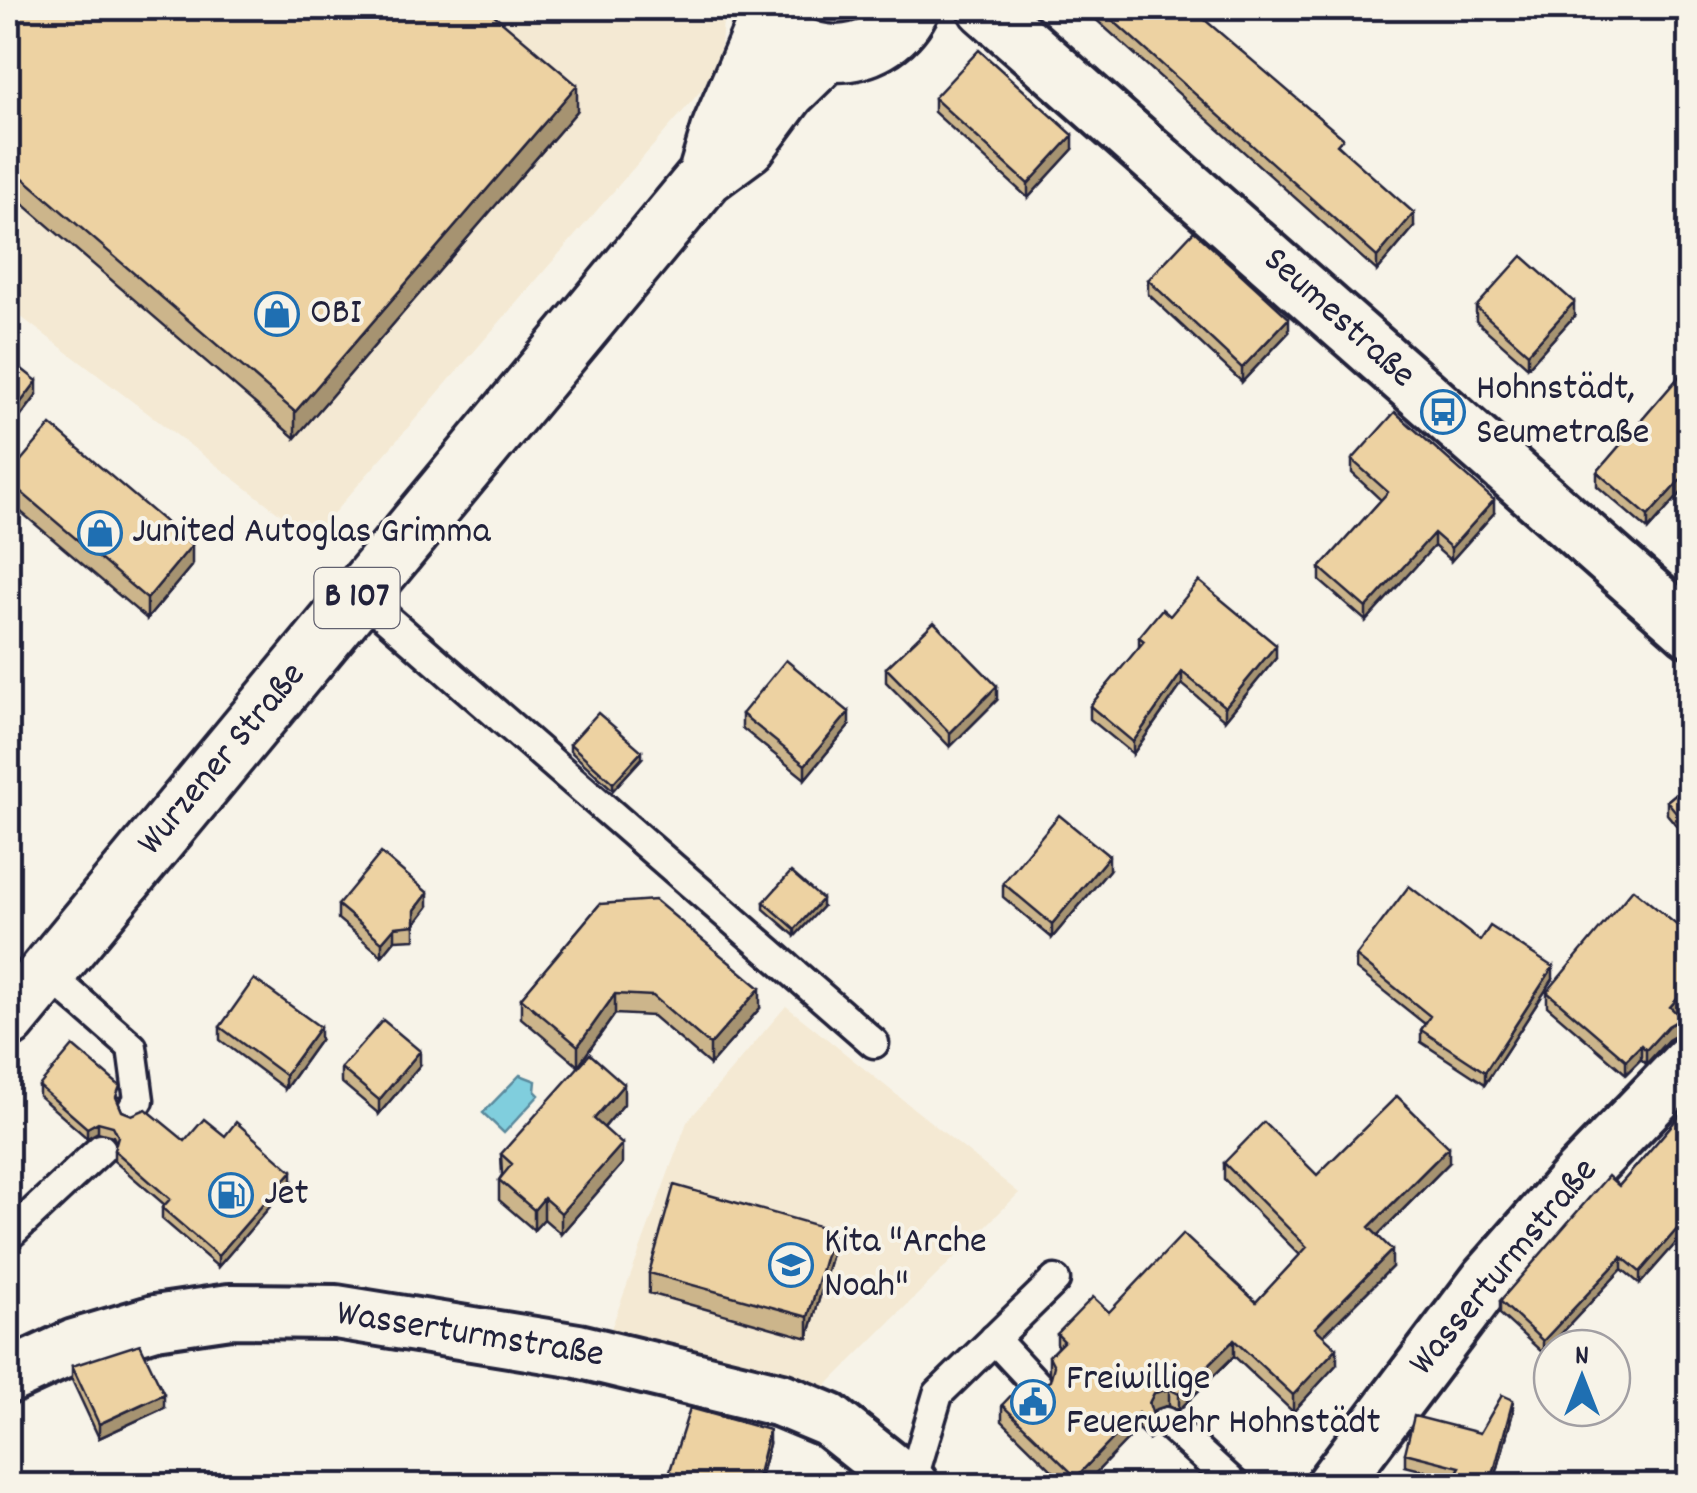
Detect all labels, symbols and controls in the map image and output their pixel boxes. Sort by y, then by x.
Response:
street label: Seumestraße [1249,235,1427,403]
place label: OBI [310,287,362,342]
shop icon: OBI [254,291,300,337]
place label: Hohnstädt, Seumetraße [1476,363,1649,462]
bus stop icon: Hohnstädt, Seumetraße [1420,389,1466,435]
place label: Junited Autoglas Grimma [132,506,492,561]
shop icon: Junited Autoglas Grimma [77,510,123,556]
road number: B 107 [314,568,400,628]
street label: Wurzener Straße [125,651,321,869]
street label: Wasserturmstraße [1397,1147,1613,1389]
place label: Jet [264,1168,309,1223]
fuel station icon: Jet [208,1172,254,1218]
place label: Kita "Arche Noah" [824,1216,987,1315]
school or university icon: Kita "Arche Noah" [768,1242,814,1288]
street label: Wasserturmstraße [332,1288,608,1384]
north arrow [1532,1328,1632,1428]
text: N [1575,1338,1589,1378]
place label: Freiwillige Feuerwehr Hohnstädt [1066,1353,1380,1452]
public building icon: Freiwillige Feuerwehr Hohnstädt [1010,1379,1056,1425]

